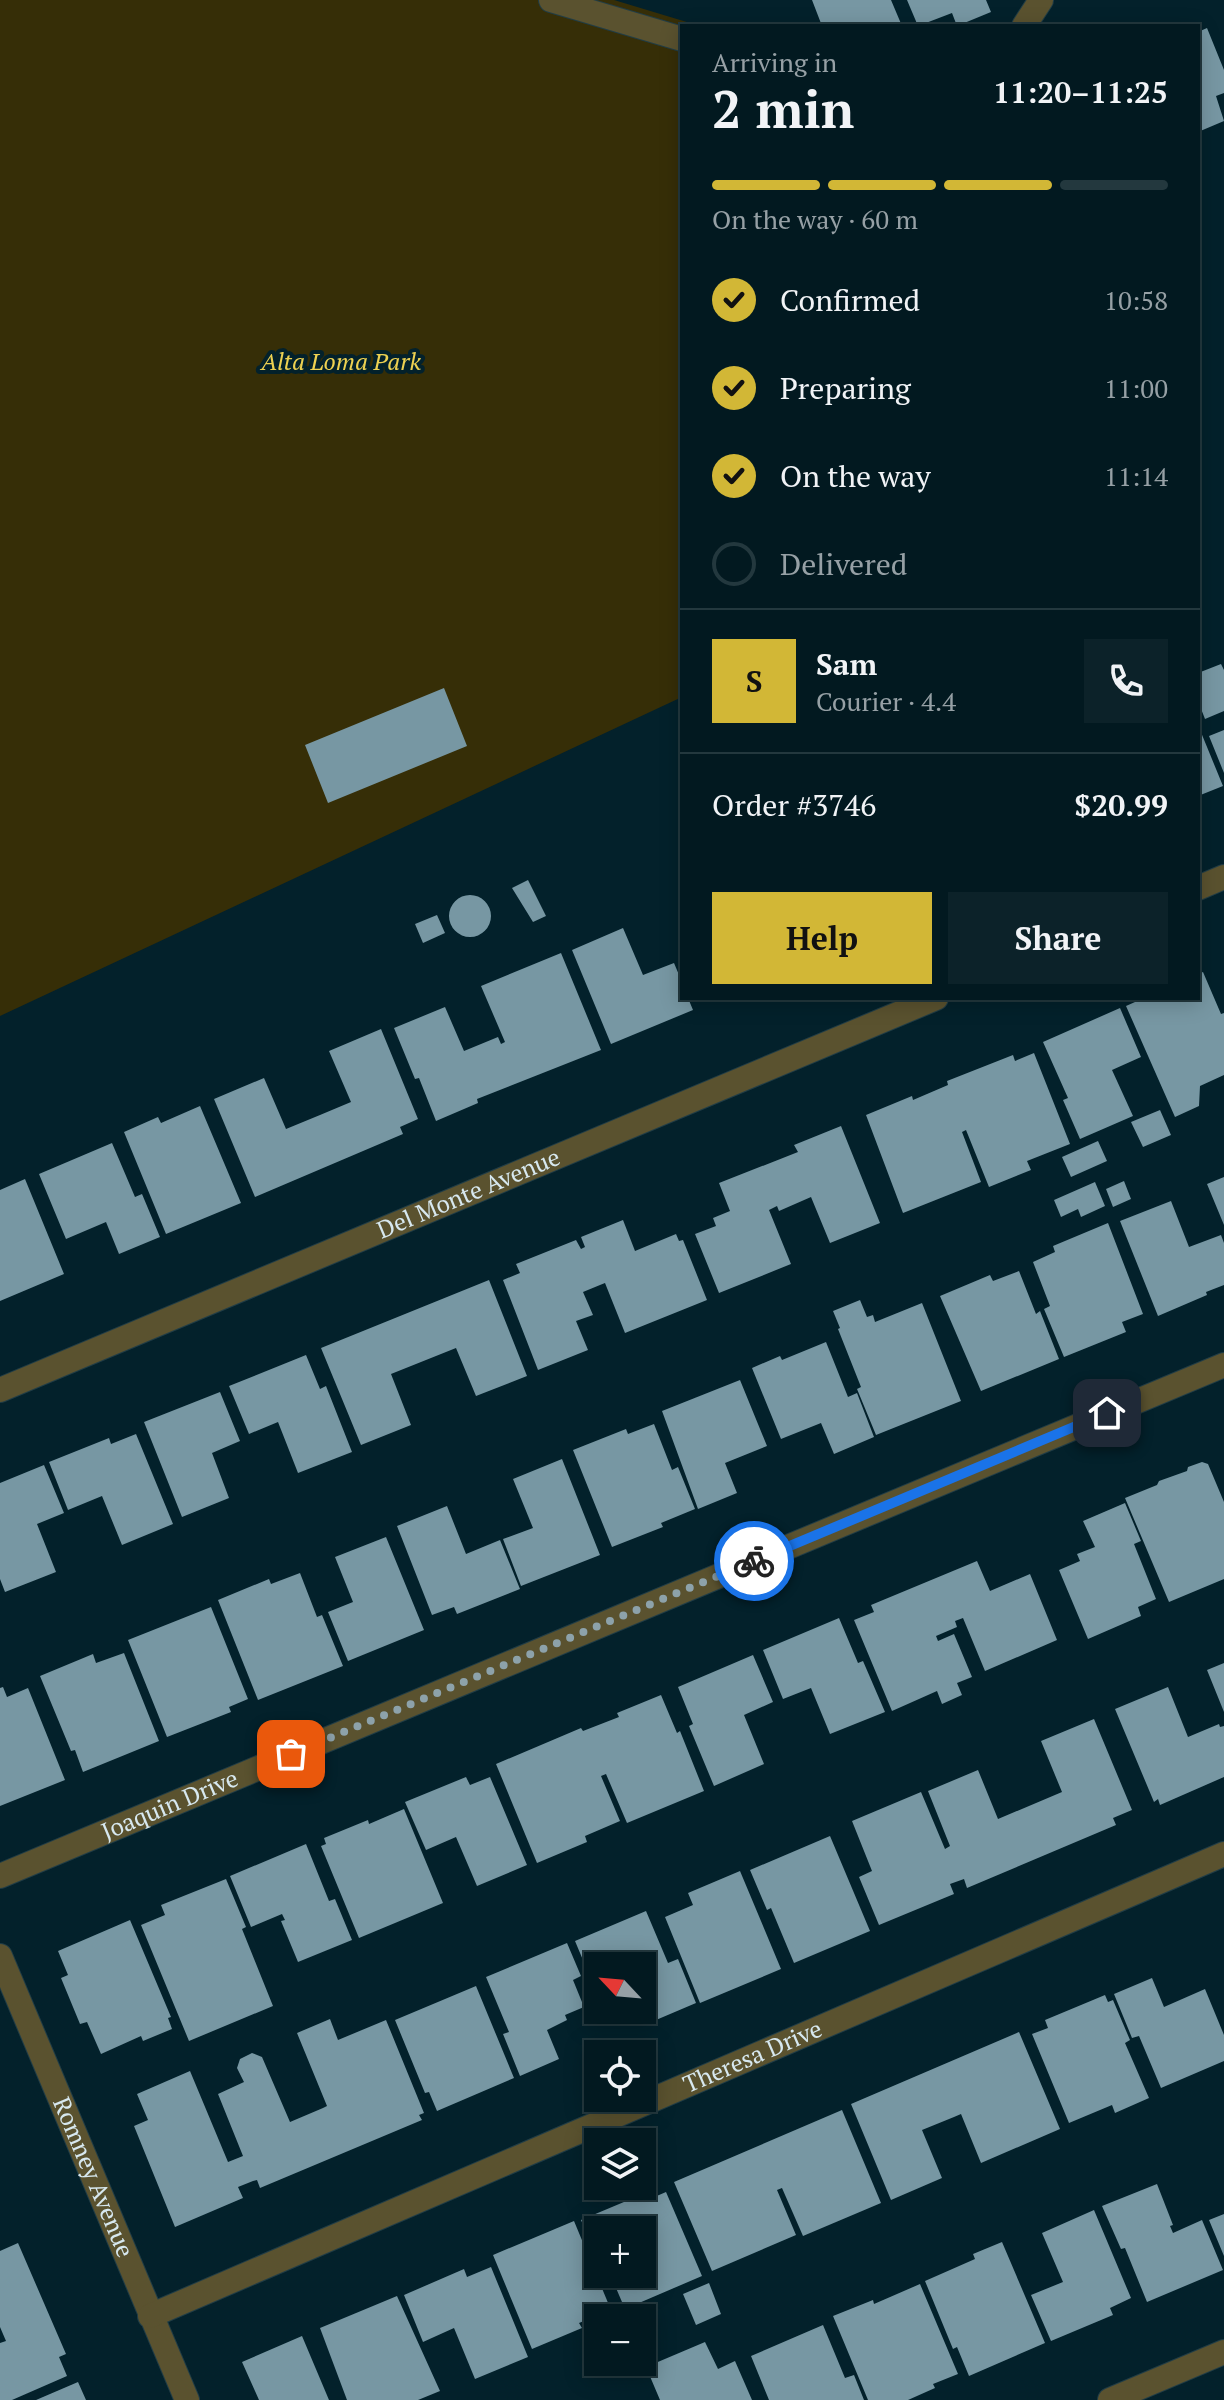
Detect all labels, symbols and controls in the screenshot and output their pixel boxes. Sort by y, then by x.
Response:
text: Arriving in [712,45,837,79]
text: 11:20–11:25 [993,72,1168,112]
text: 2 min [712,74,854,143]
text: On the way · 60 m [712,202,918,236]
icon: check [712,278,756,322]
text: Confirmed [780,280,920,320]
text: 10:58 [1104,283,1168,317]
park label: Alta Loma Park [259,345,421,377]
icon: check [712,366,756,410]
text: Preparing [780,368,911,408]
text: 11:00 [1104,371,1168,405]
icon: check [712,454,756,498]
text: On the way [780,456,931,496]
text: 11:14 [1104,459,1168,493]
text: Delivered [780,544,907,584]
button: phone [1084,639,1168,723]
text: Sam [816,644,877,684]
text: S [746,661,762,701]
text: Courier · 4.4 [816,684,956,718]
text: Order #3746 [712,785,876,825]
text: $20.99 [1074,785,1168,825]
button: Help [712,892,932,984]
button: Share [948,892,1168,984]
street label: Del Monte Avenue [372,1140,565,1245]
pin [1073,1379,1141,1447]
icon: home [1085,1391,1129,1435]
courier [714,1521,794,1601]
icon: bike [732,1539,776,1583]
pin [257,1720,325,1788]
icon: bag [269,1732,313,1776]
street label: Joaquin Drive [96,1761,243,1847]
north arrow [584,1952,656,2024]
map controls [584,1952,656,2376]
street label: Theresa Drive [678,2012,827,2100]
button: locate [584,2040,656,2112]
street label: Romney Avenue [46,2092,142,2262]
button: layers [584,2128,656,2200]
button: + [584,2216,656,2288]
button: − [584,2304,656,2376]

